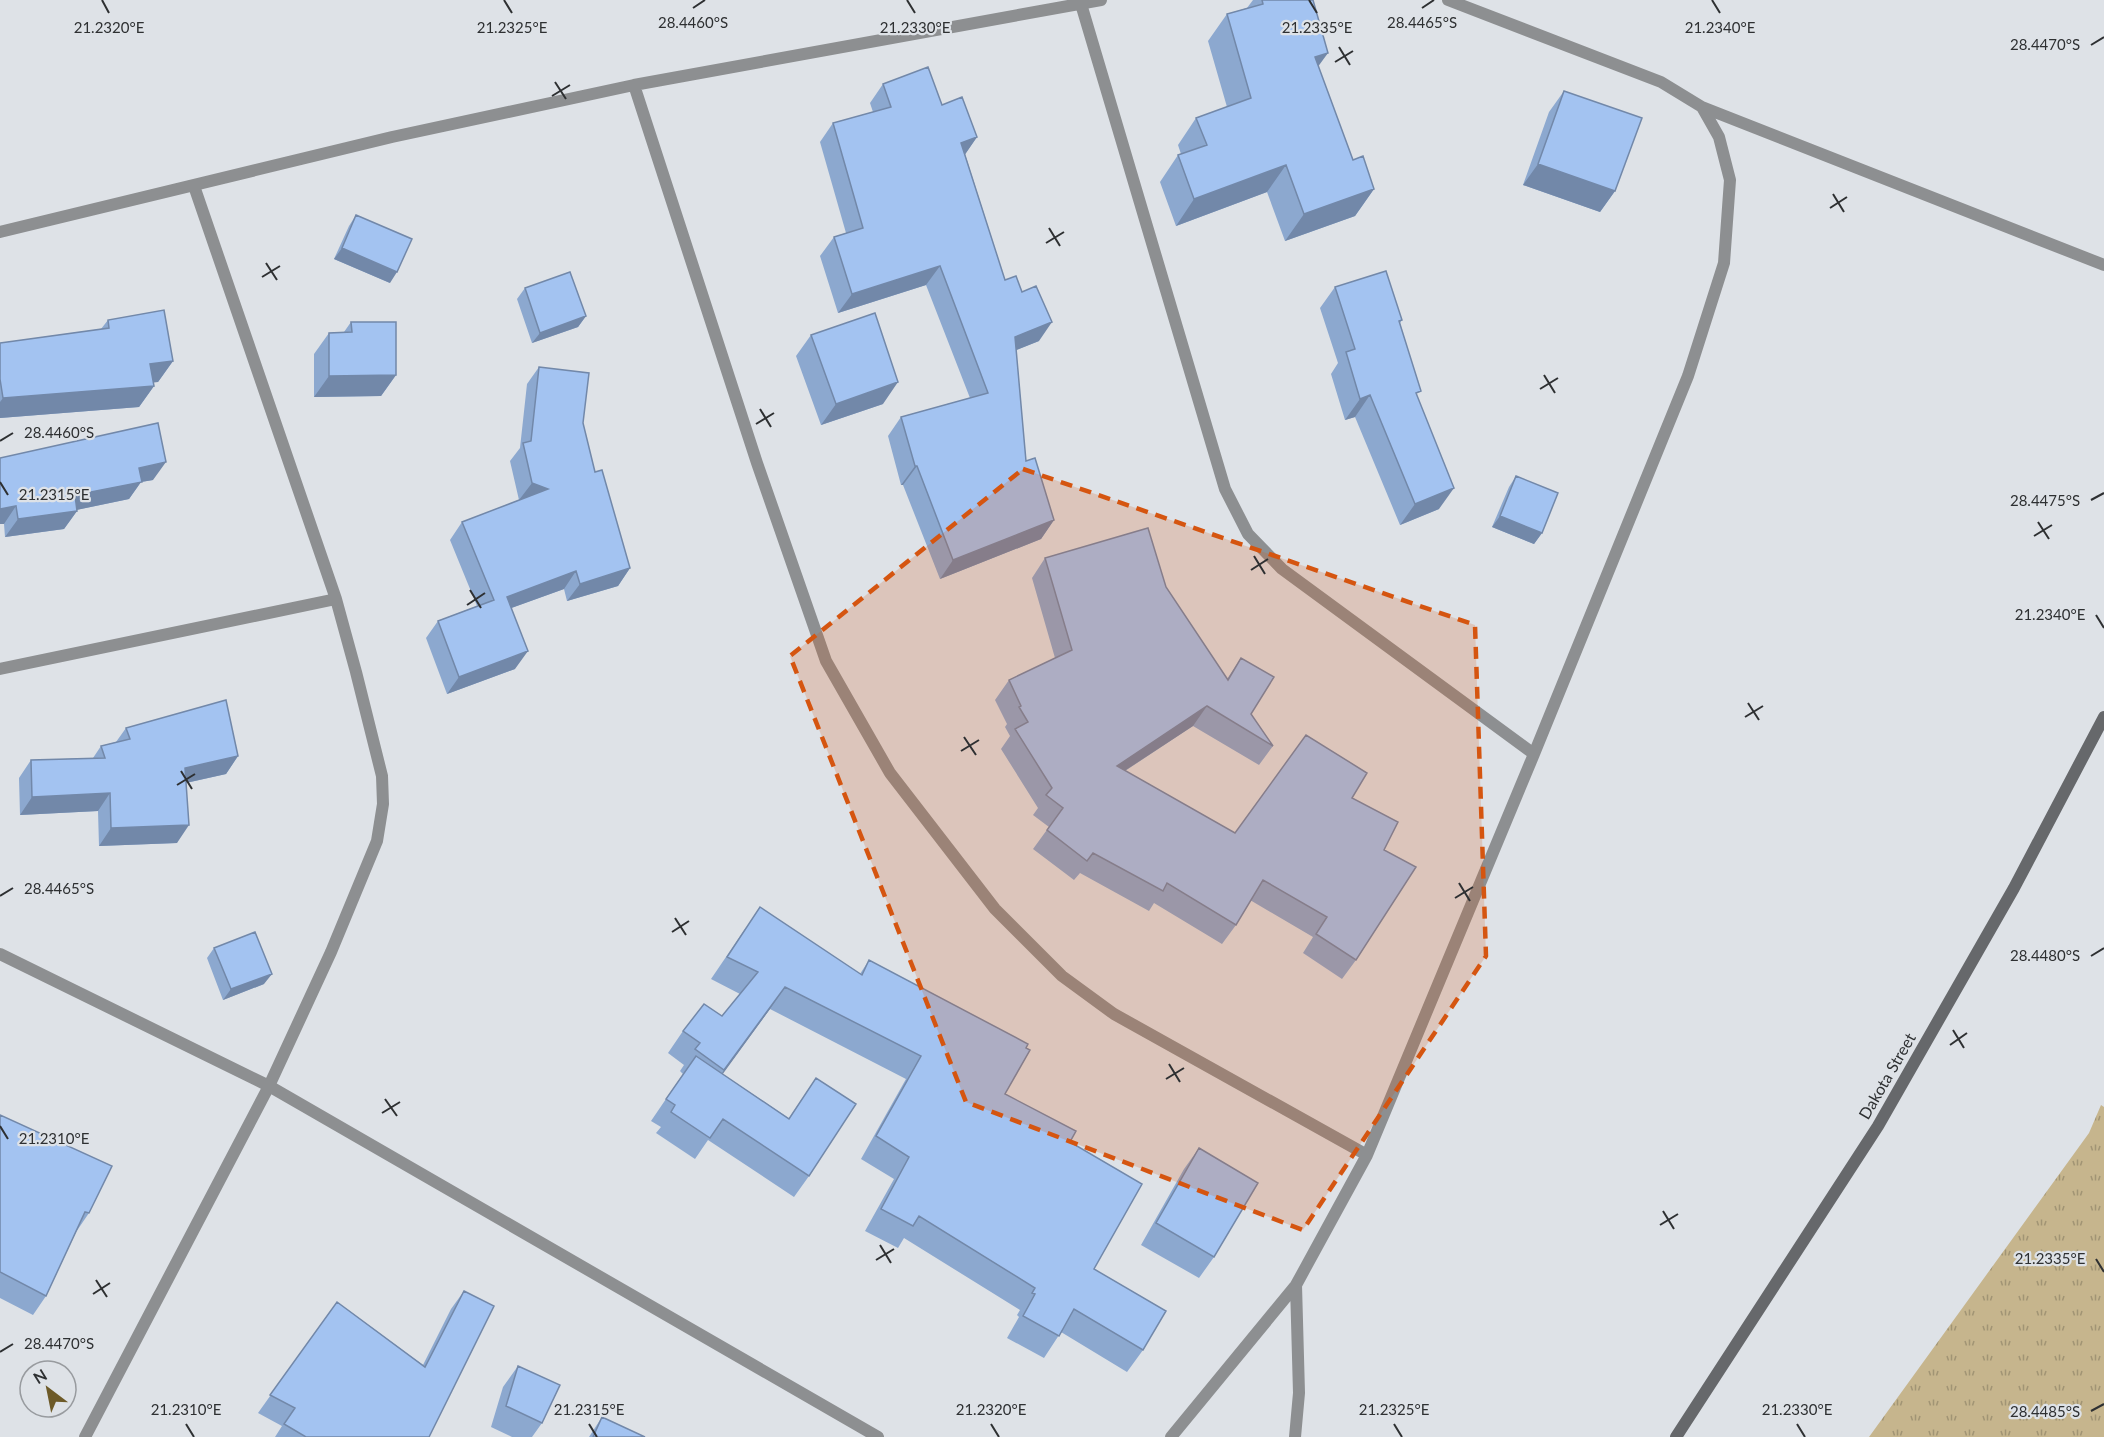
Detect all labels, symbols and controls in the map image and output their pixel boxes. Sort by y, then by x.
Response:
text: 28.4460°S [658,13,728,31]
text: 28.4465°S [1387,13,1457,31]
text: 21.2320°E [74,18,144,36]
text: 21.2325°E [477,18,547,36]
text: 21.2330°E [880,18,950,36]
text: 21.2335°E [1282,18,1352,36]
text: 21.2340°E [1685,18,1755,36]
text: 28.4470°S [2010,35,2080,53]
text: 28.4460°S [24,423,94,441]
text: 21.2315°E [19,485,89,503]
text: 28.4475°S [2010,491,2080,509]
text: 21.2340°E [2015,605,2085,623]
text: 28.4465°S [24,879,94,897]
text: 28.4480°S [2010,946,2080,964]
street label: Dakota Street [1854,1029,1919,1122]
text: 21.2310°E [19,1129,89,1147]
text: 21.2335°E [2015,1249,2085,1267]
text: 28.4470°S [24,1334,94,1352]
north arrow [18,1359,78,1419]
text: N [30,1365,50,1387]
text: 21.2310°E [151,1400,221,1418]
text: 21.2315°E [554,1400,624,1418]
text: 21.2320°E [956,1400,1026,1418]
text: 21.2325°E [1359,1400,1429,1418]
text: 21.2330°E [1762,1400,1832,1418]
text: 28.4485°S [2010,1402,2080,1420]

